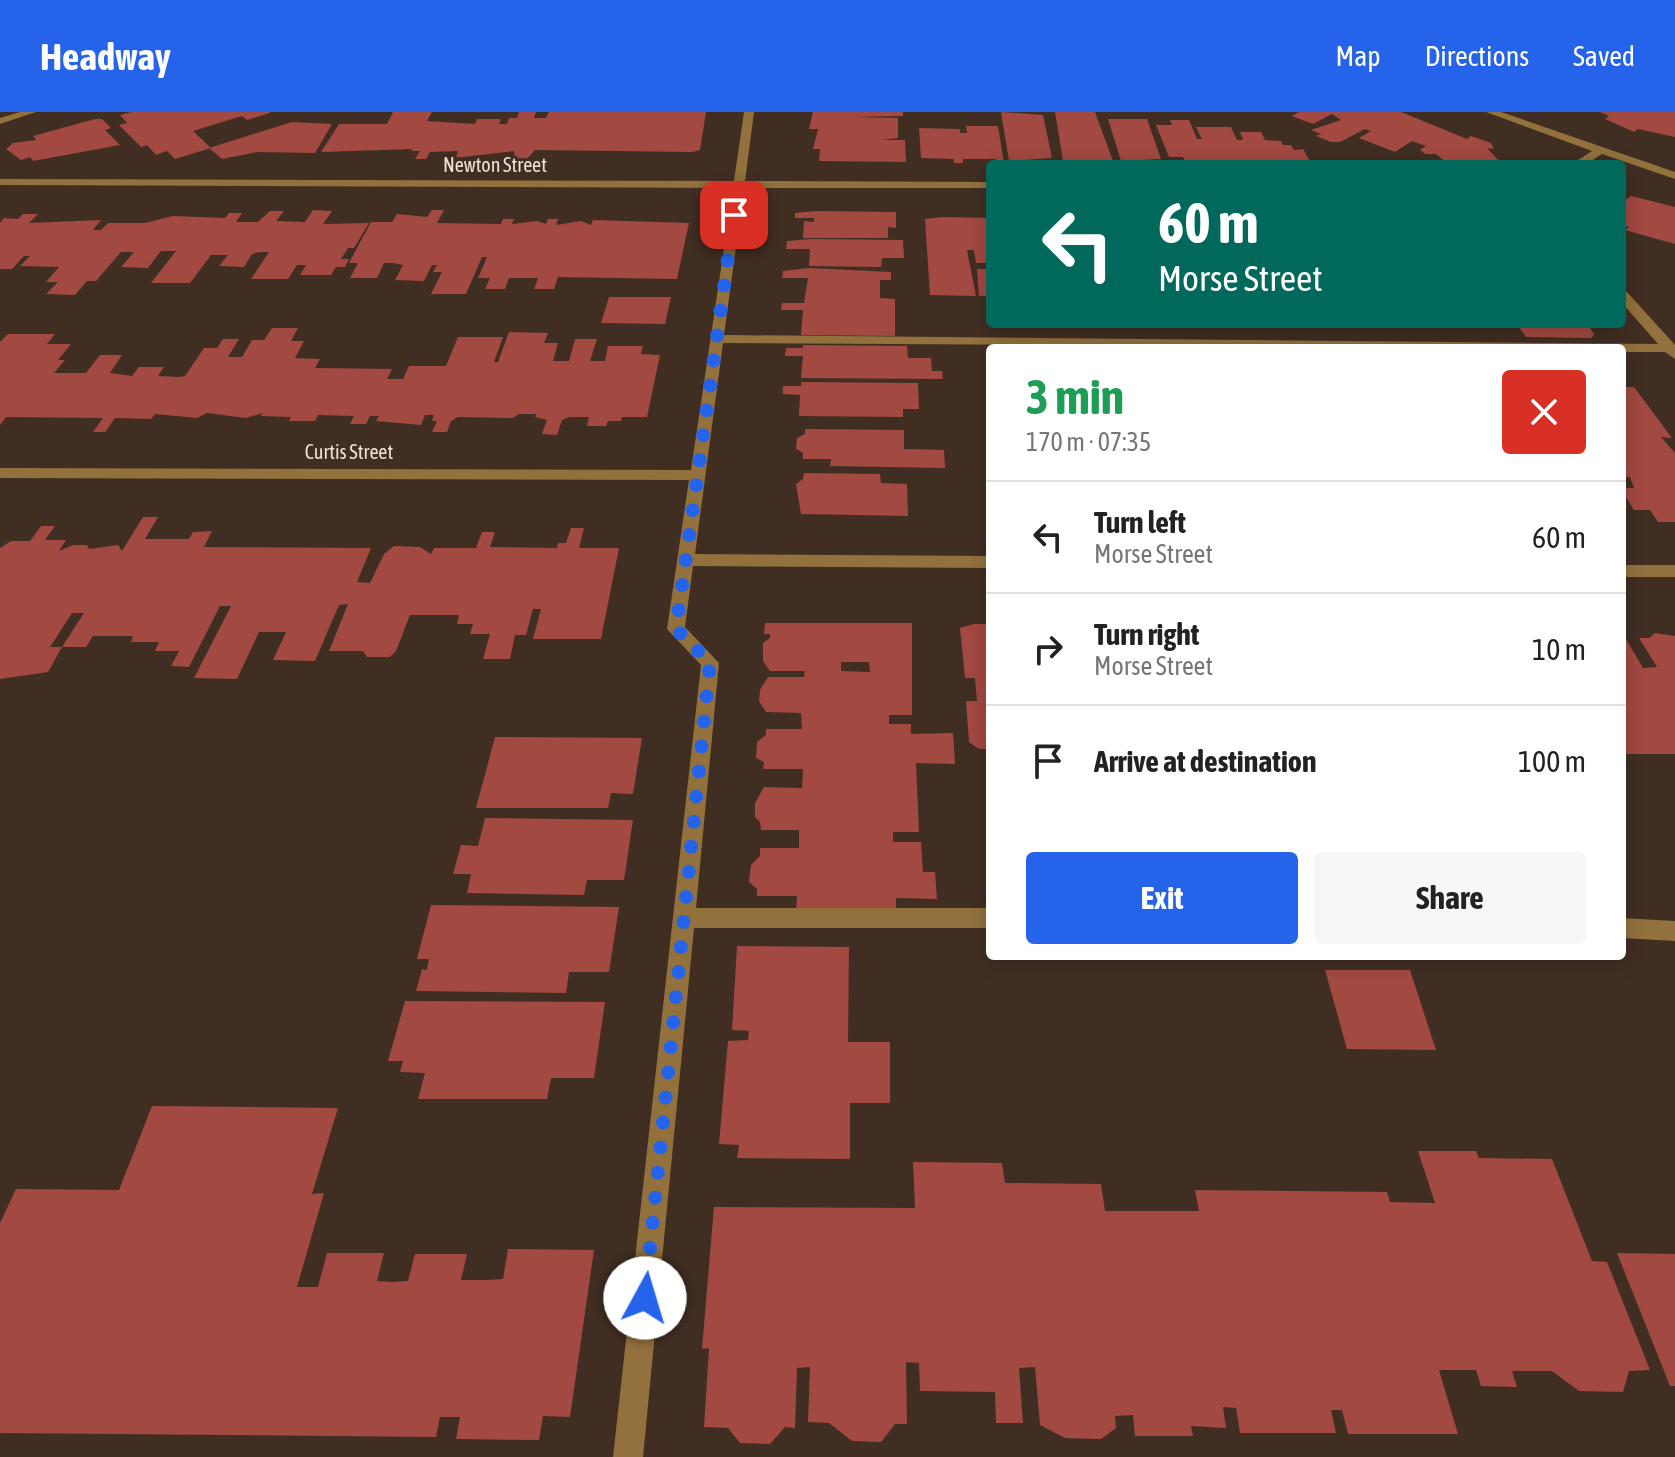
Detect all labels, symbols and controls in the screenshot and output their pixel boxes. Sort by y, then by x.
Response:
text: Headway [40,35,171,78]
text: Map [1336,40,1381,72]
text: Directions [1425,40,1529,72]
text: Saved [1573,40,1635,72]
street label: Newton Street [443,153,547,176]
pin [700,181,768,249]
text: 60 m [1158,191,1259,255]
icon: left [1026,192,1130,296]
icon: arrive [712,193,756,237]
text: Morse Street [1158,257,1323,299]
text: 3 min [1026,369,1124,424]
button: close [1502,370,1586,454]
text: 170 m · 07:35 [1026,427,1151,457]
street label: Curtis Street [305,440,393,463]
text: Turn left [1094,505,1186,539]
icon: left [1026,515,1070,559]
text: 60 m [1532,520,1586,554]
text: Morse Street [1094,539,1213,569]
text: Turn right [1094,617,1200,651]
icon: right [1026,627,1070,671]
text: 10 m [1532,632,1586,666]
text: Morse Street [1094,651,1213,681]
icon: arrive [1026,739,1070,783]
text: Arrive at destination [1094,744,1316,778]
text: 100 m [1518,744,1586,778]
button: Exit [1026,852,1298,944]
button: Share [1314,852,1586,944]
position arrow [603,1256,687,1340]

